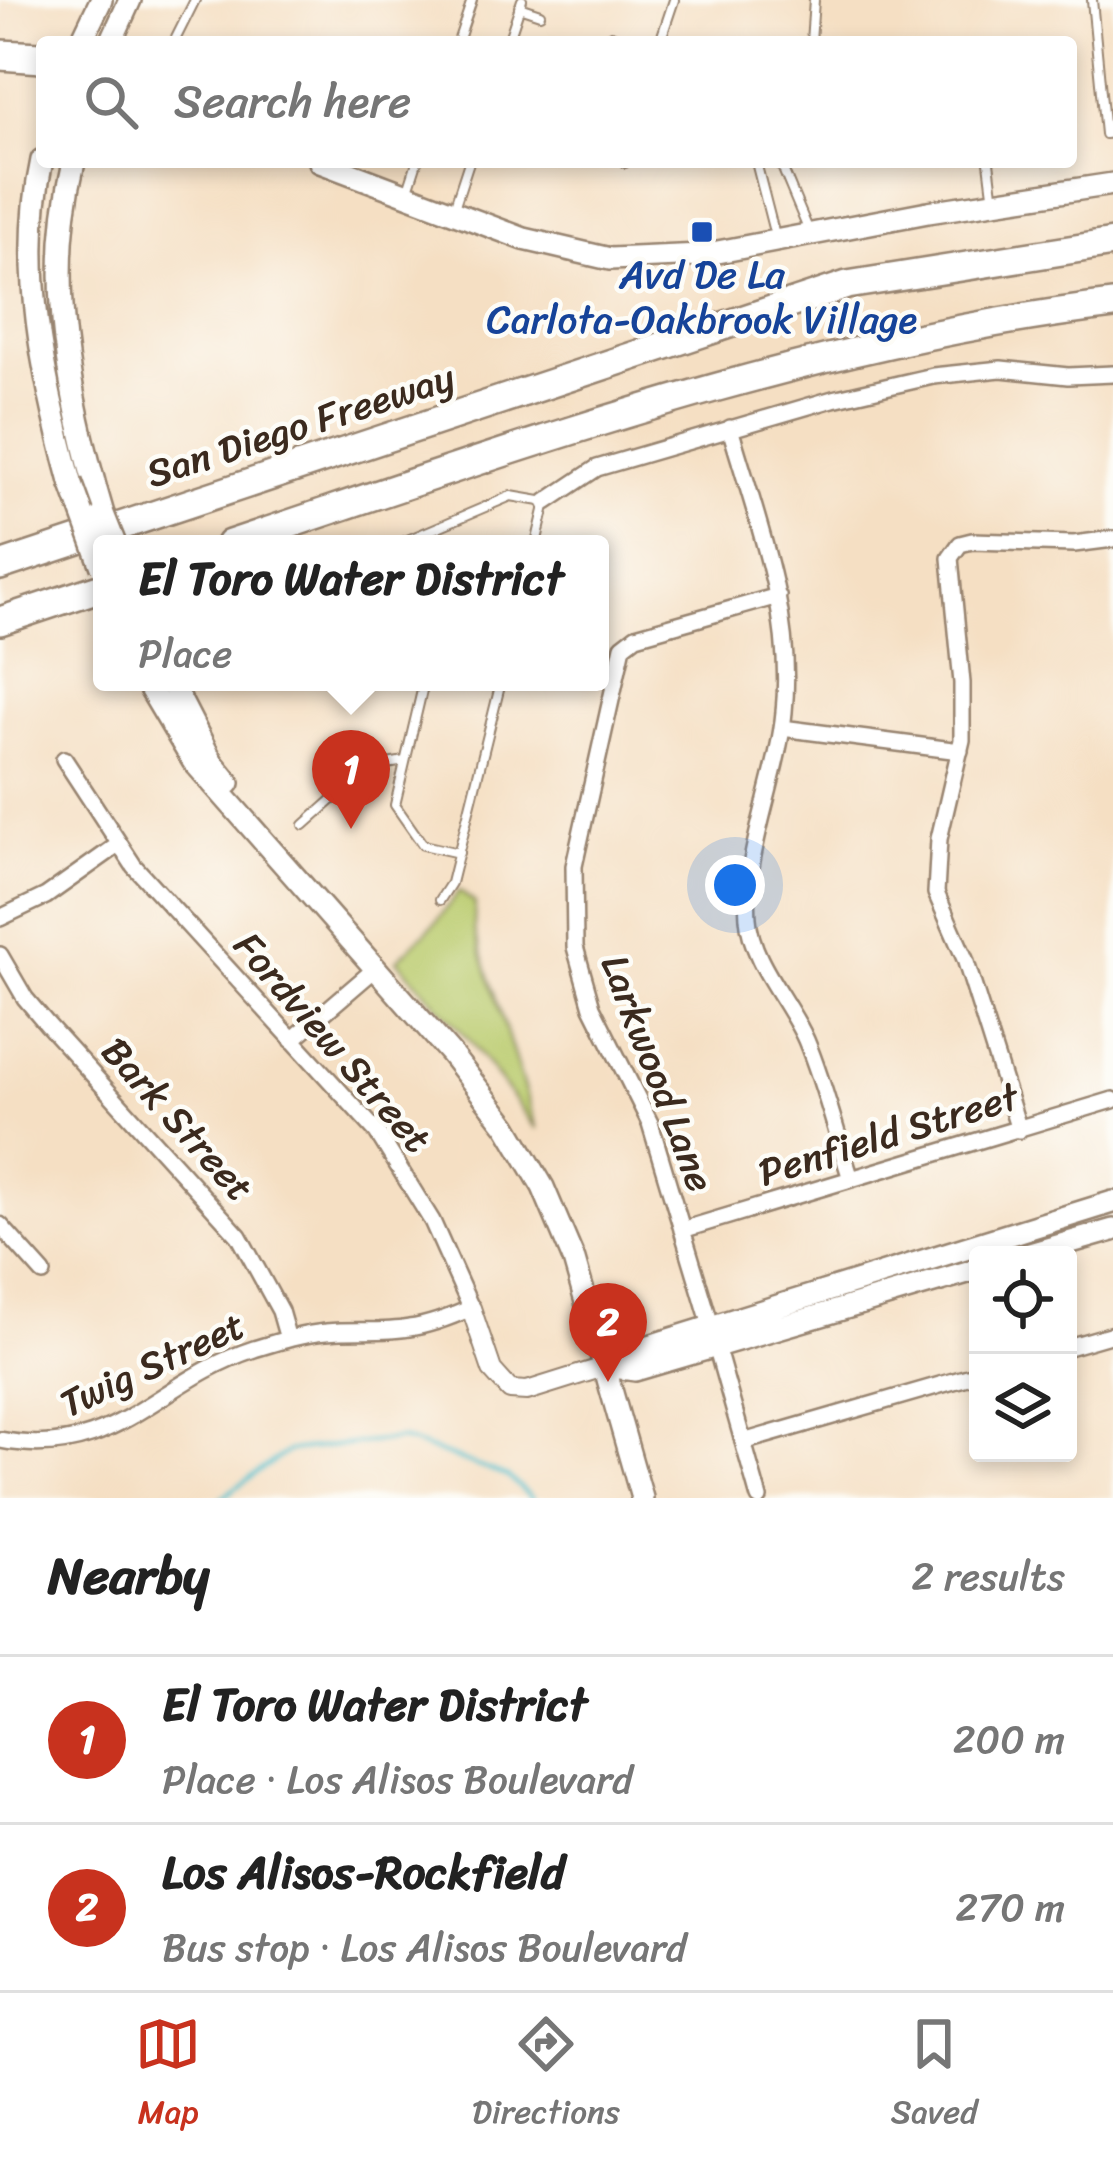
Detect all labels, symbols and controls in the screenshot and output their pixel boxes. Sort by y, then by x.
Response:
search box [36,36,1077,168]
text: Search here [174,62,411,142]
icon: search [78,69,144,135]
marker: Avd De La Carlota-Oakbrook Village [689,219,715,245]
place label: Avd De La Carlota-Oakbrook Village [487,240,918,354]
street label: San Diego Freeway [137,342,464,507]
popup [93,535,609,691]
text: El Toro Water District [138,539,564,619]
text: Place [138,619,232,688]
pin: 1 [312,730,390,829]
your location [705,855,765,915]
street label: Fordview Street [216,915,450,1169]
street label: Larkwood Lane [581,944,735,1202]
street label: Bark Street [84,1020,272,1218]
street label: Penfield Street [749,1061,1028,1206]
map controls [969,1246,1077,1462]
button: locate [969,1246,1077,1354]
pin: 2 [569,1283,647,1382]
street label: Twig Street [48,1291,256,1437]
button: layers [969,1354,1077,1462]
text: Nearby [48,1531,209,1621]
text: 2 results [911,1542,1065,1611]
text: El Toro Water District [162,1665,587,1745]
text: 1 [79,1705,95,1774]
text: 200 m [953,1705,1065,1774]
text: Place · Los Alisos Boulevard [162,1745,633,1814]
text: Los Alisos-Rockfield [162,1833,565,1913]
text: 2 [76,1873,98,1942]
text: 270 m [955,1873,1065,1942]
text: Bus stop · Los Alisos Boulevard [162,1913,687,1982]
tab: Map [135,2011,201,2141]
tab: Directions [472,2011,620,2141]
tab: Saved [891,2011,978,2141]

